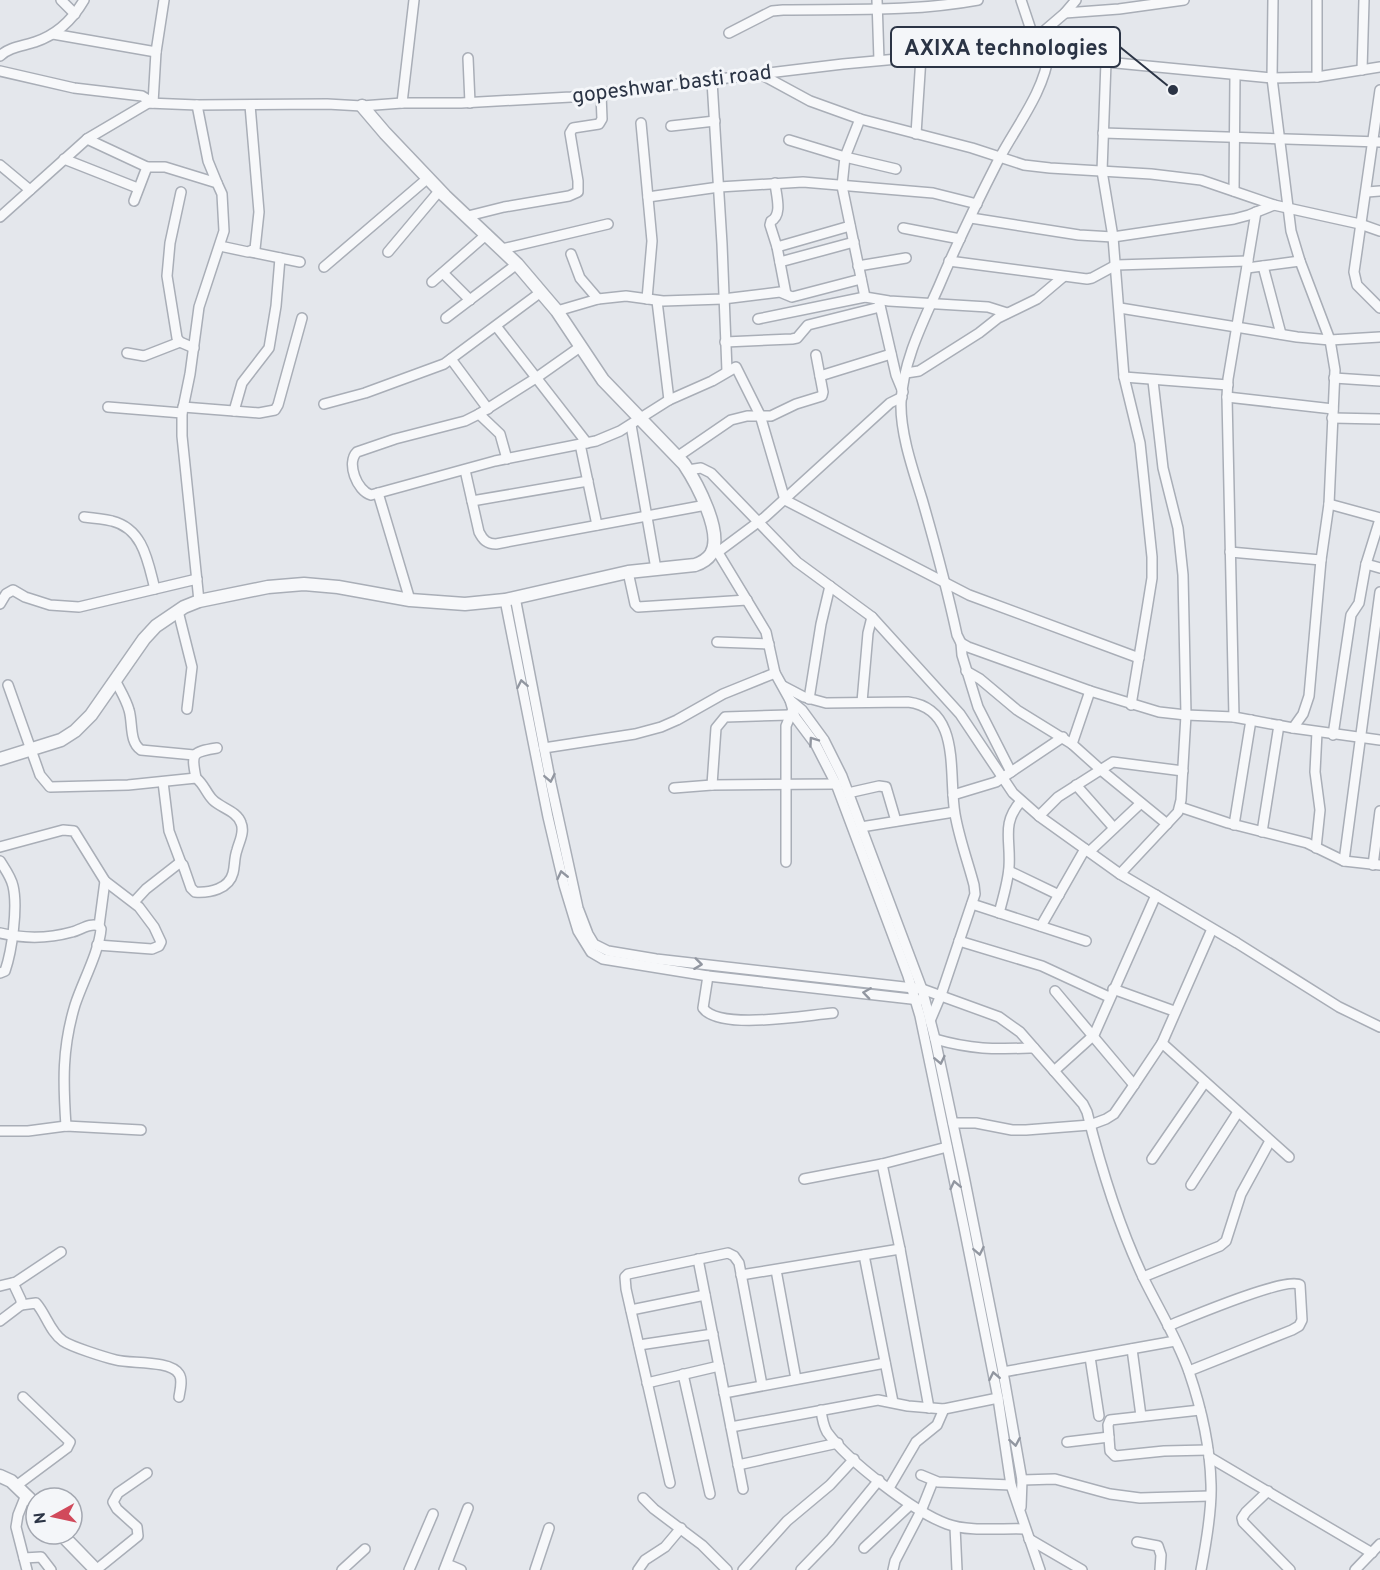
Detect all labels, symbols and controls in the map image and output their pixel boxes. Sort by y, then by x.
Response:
callout: AXIXA technologies [891,27,1120,67]
text: AXIXA technologies [904,36,1108,63]
street label: gopeshwar basti road [571,59,773,111]
one-way arrow [516,680,529,690]
one-way arrow [809,737,820,748]
one-way arrow [543,773,556,783]
one-way arrow [556,871,569,881]
one-way arrow [693,958,702,970]
one-way arrow [862,987,872,1000]
one-way arrow [932,1055,945,1065]
one-way arrow [949,1181,962,1191]
one-way arrow [972,1246,985,1256]
one-way arrow [988,1372,1001,1382]
one-way arrow [1008,1437,1021,1447]
north arrow [24,1486,84,1546]
text: N [30,1511,52,1525]

